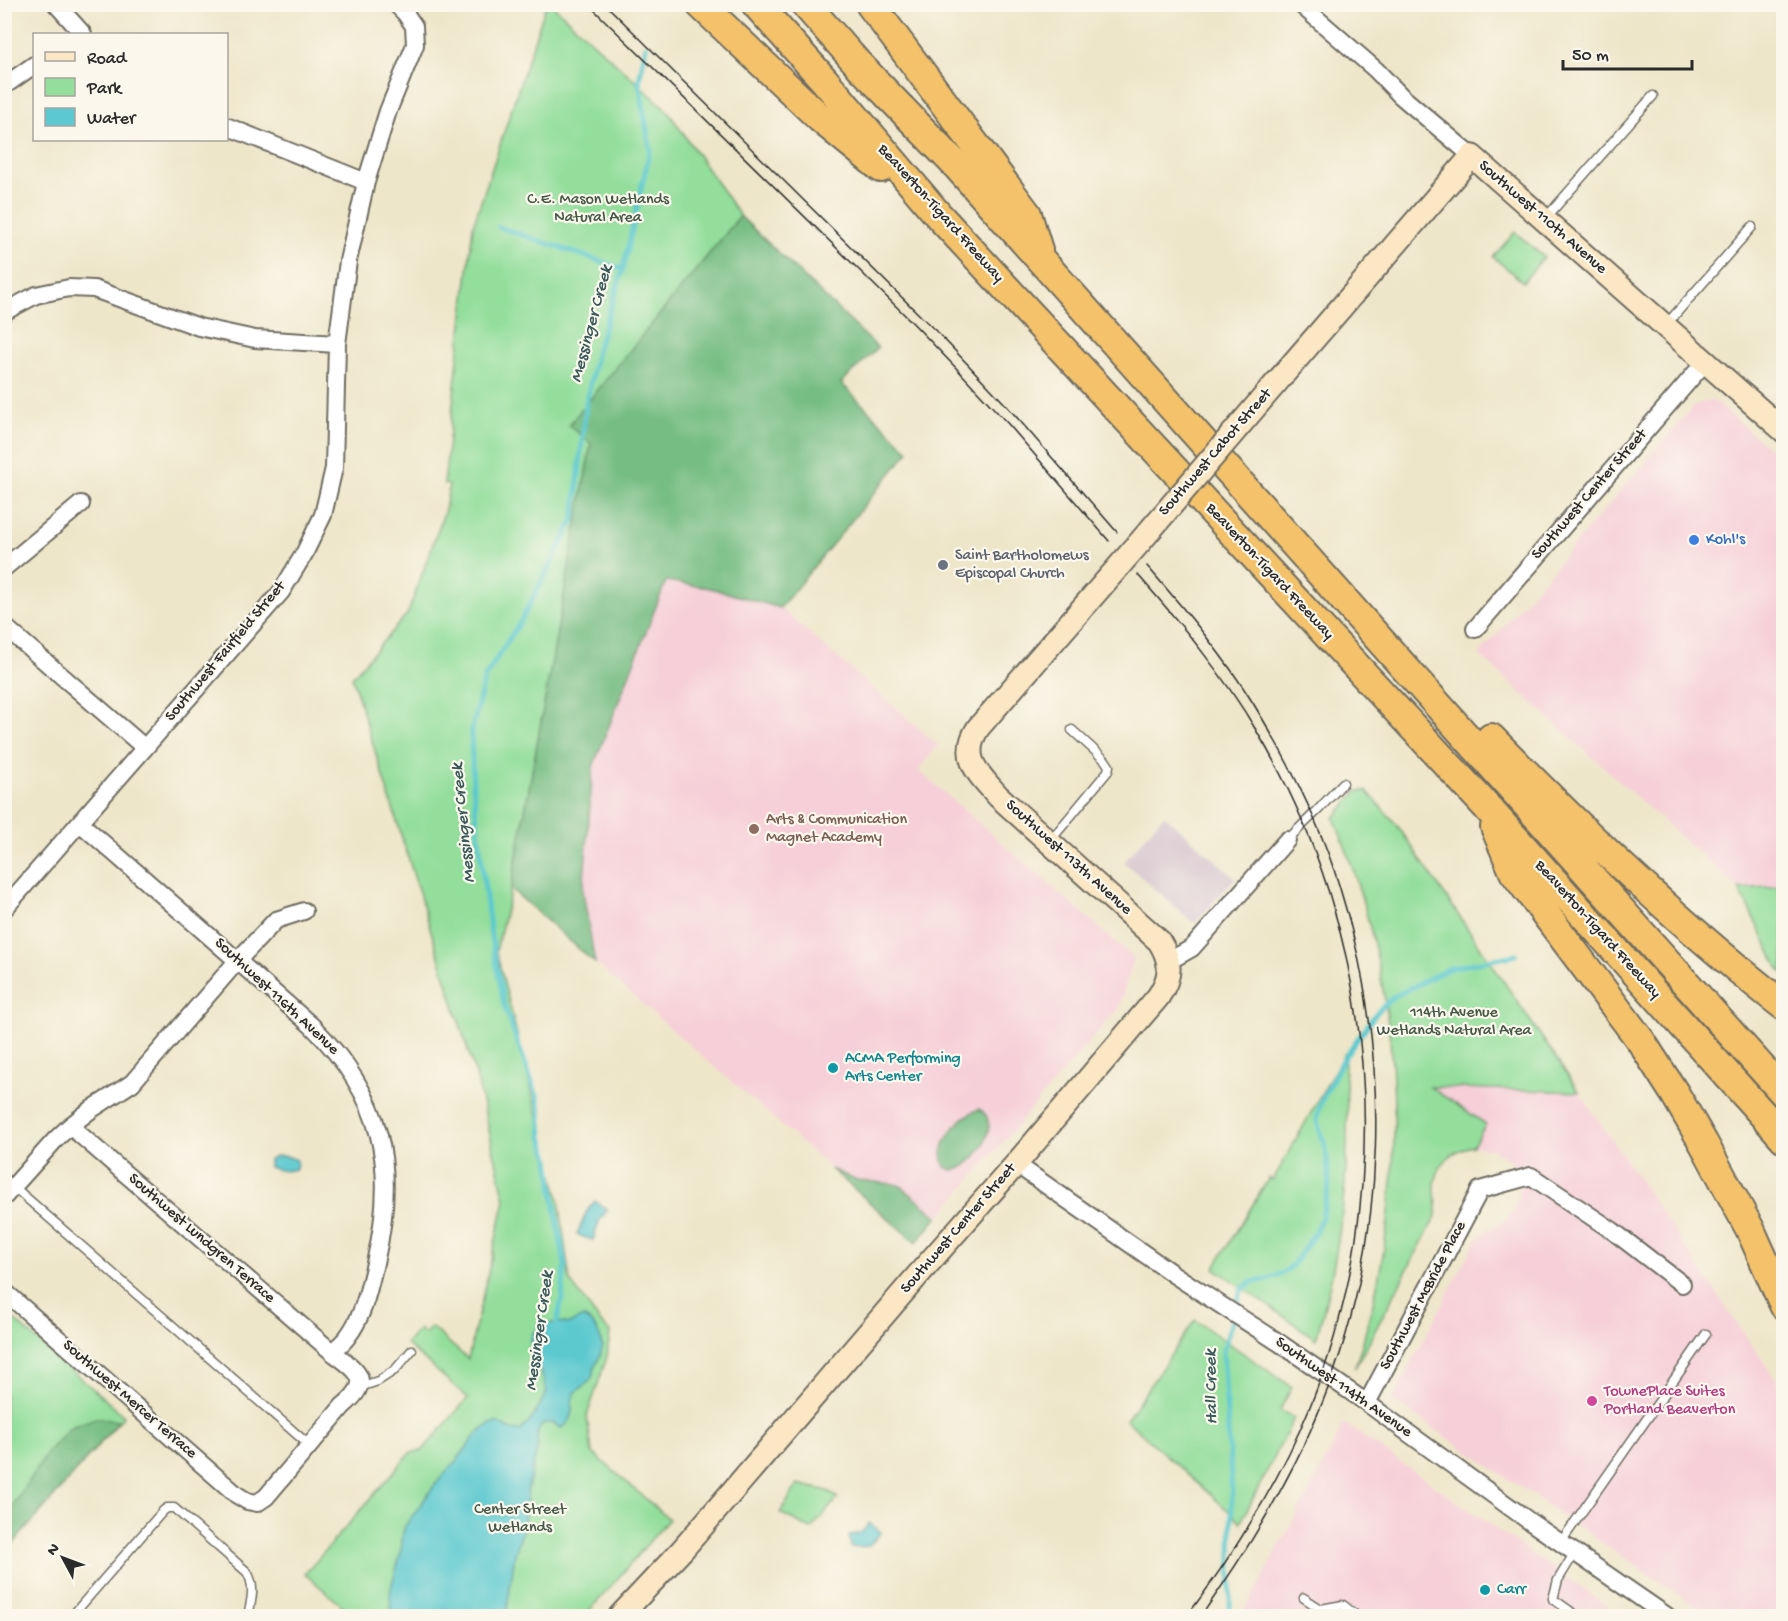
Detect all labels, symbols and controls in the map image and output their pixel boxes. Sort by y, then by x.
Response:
legend [33,33,228,141]
scale bar [1563,33,1692,71]
text: 50 m [1572,46,1609,67]
text: Road [87,49,128,70]
text: Park [86,79,123,100]
text: Water [87,109,137,130]
street label: Beaverton-Tigard Freeway [872,140,1007,287]
street label: Southwest 110th Avenue [1474,157,1611,280]
park label: C.E. Mason Wetlands Natural Area [527,191,670,228]
water label: Messinger Creek [566,261,618,385]
street label: Southwest Cabot Street [1156,384,1277,521]
street label: Southwest Center Street [1528,425,1653,564]
street label: Beaverton-Tigard Freeway [1200,499,1337,644]
place label: Kohl's [1706,531,1746,550]
marker: Kohl's [1687,533,1701,547]
place label: Saint Bartholomews Episcopal Church [955,547,1090,584]
marker: Saint Bartholomews Episcopal Church [936,558,950,572]
street label: Southwest Fairfield Street [162,577,291,726]
water label: Messinger Creek [447,760,481,884]
street label: Southwest 113th Avenue [1001,796,1136,920]
place label: Arts & Communication Magnet Academy [766,811,907,848]
marker: Arts & Communication Magnet Academy [747,822,761,836]
street label: Beaverton-Tigard Freeway [1529,856,1664,1003]
street label: Southwest 116th Avenue [210,934,343,1060]
park label: 114th Avenue Wetlands Natural Area [1377,1004,1533,1041]
place label: ACMA Performing Arts Center [845,1050,961,1087]
marker: ACMA Performing Arts Center [826,1061,840,1075]
street label: Southwest Center Street [897,1159,1022,1298]
street label: Southwest Lundgren Terrace [124,1170,279,1308]
street label: Southwest McBride Place [1377,1218,1472,1373]
water label: Messinger Creek [521,1268,559,1392]
street label: Southwest 114th Avenue [1271,1334,1416,1443]
street label: Southwest Mercer Terrace [58,1337,201,1464]
water label: Hall Creek [1201,1347,1223,1425]
place label: TownePlace Suites Portland Beaverton [1603,1383,1736,1420]
marker: TownePlace Suites Portland Beaverton [1585,1394,1599,1408]
park label: Center Street Wetlands [474,1501,567,1538]
north arrow [33,1528,93,1588]
text: N [44,1540,65,1561]
place label: Carr [1497,1581,1527,1600]
marker: Carr [1478,1583,1492,1597]

